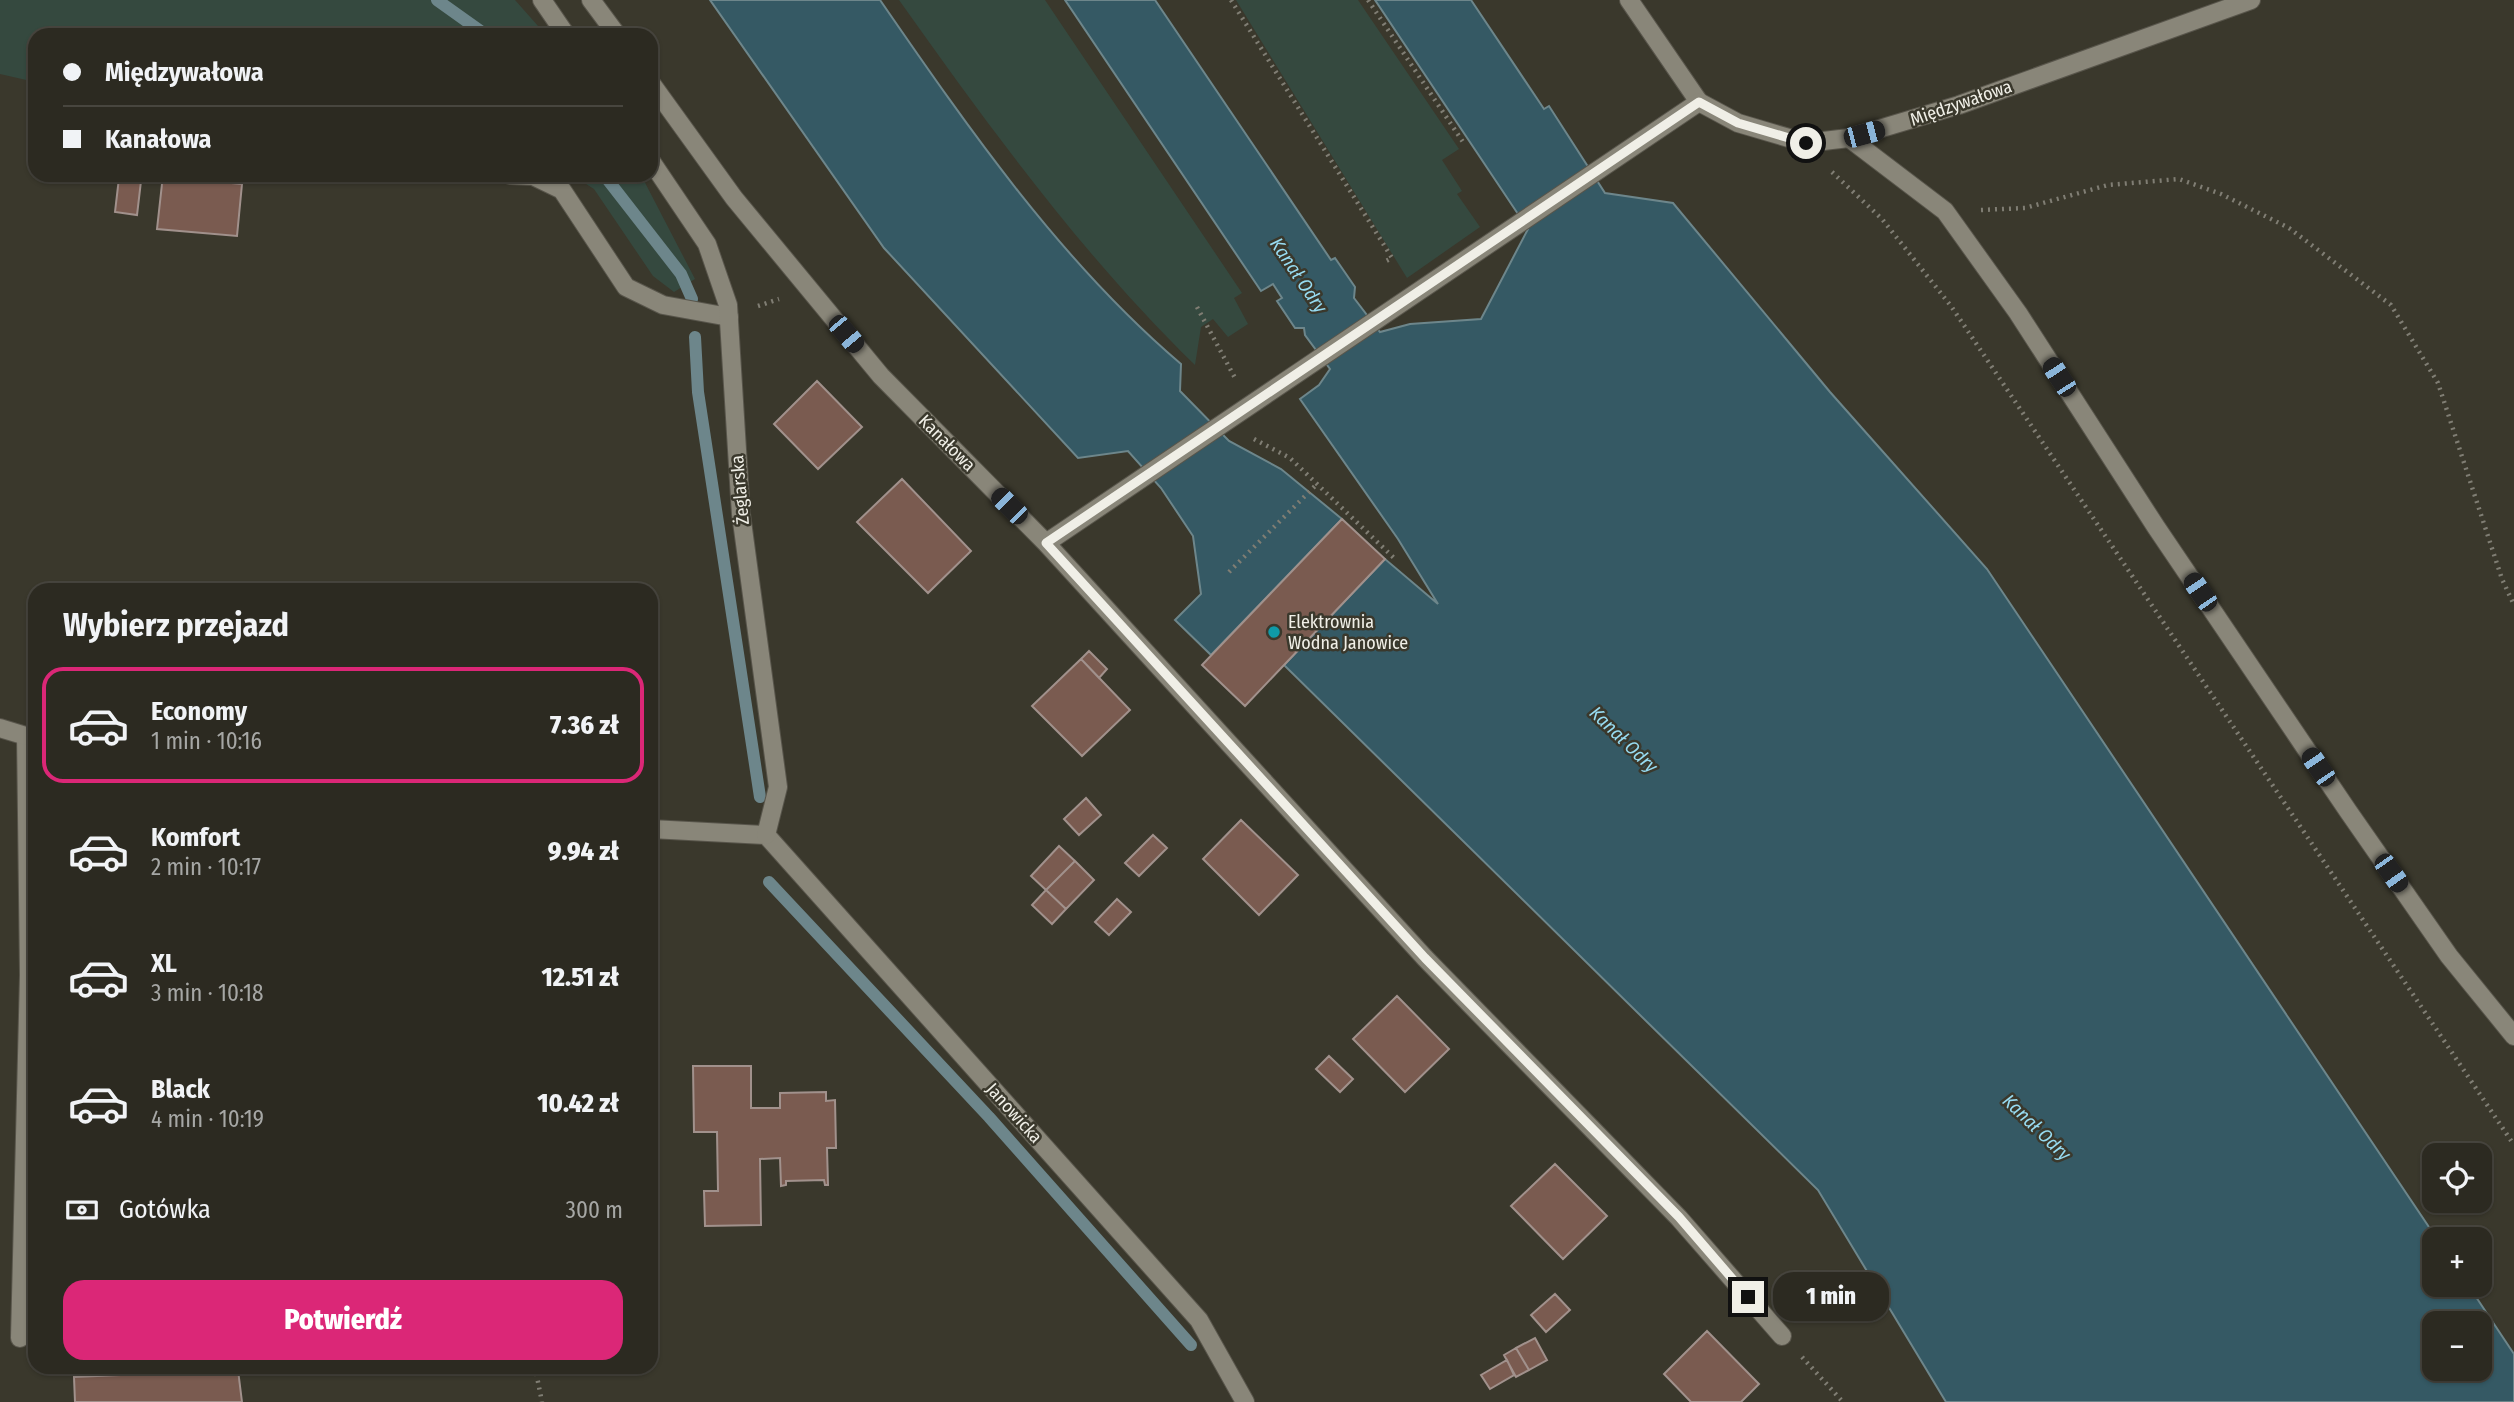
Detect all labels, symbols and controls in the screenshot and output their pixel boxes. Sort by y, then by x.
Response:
text: Międzywałowa [105,57,264,88]
street label: Międzywałowa [1907,75,2015,131]
car [1841,118,1888,150]
text: Kanałowa [105,124,212,155]
route start [1790,127,1822,159]
water label: Kanał Odry [1265,233,1332,318]
car [825,311,868,357]
car [2039,354,2080,400]
street label: Kanałowa [914,410,980,476]
street label: Żeglarska [726,454,754,526]
car [987,484,1032,528]
car [2180,569,2221,615]
text: Wybierz przejazd [63,606,289,644]
place label: Elektrownia Wodna Janowice [1288,611,1408,654]
marker: Elektrownia Wodna Janowice [1266,624,1282,640]
icon: car [67,694,130,757]
text: Economy [151,696,247,727]
water label: Kanał Odry [1585,701,1663,778]
text: 7.36 zł [550,710,619,741]
text: 1 min · 10:16 [151,727,262,755]
car [2298,744,2339,790]
icon: car [67,820,130,883]
text: Komfort [151,822,240,853]
text: 9.94 zł [548,836,619,867]
car [2371,850,2412,896]
text: 2 min · 10:17 [151,853,261,881]
icon: car [67,946,130,1009]
text: XL [151,948,177,979]
text: 12.51 zł [542,962,619,993]
text: 3 min · 10:18 [151,979,263,1007]
icon: car [67,1072,130,1135]
text: Black [151,1074,210,1105]
street label: Janowicka [981,1078,1047,1148]
text: 10.42 zł [537,1088,619,1119]
water label: Kanał Odry [1998,1089,2076,1166]
text: 4 min · 10:19 [151,1105,264,1133]
map controls [2422,1143,2492,1381]
button: locate [2422,1143,2492,1213]
icon: cash [63,1191,101,1229]
text: Gotówka [119,1194,211,1225]
text: 300 m [566,1196,623,1224]
button: + [2422,1227,2492,1297]
callout: 1 min [1772,1272,1888,1322]
button: Potwierdź [63,1280,623,1360]
route end [1732,1281,1764,1313]
text: 1 min [1806,1282,1856,1310]
button: − [2422,1311,2492,1381]

